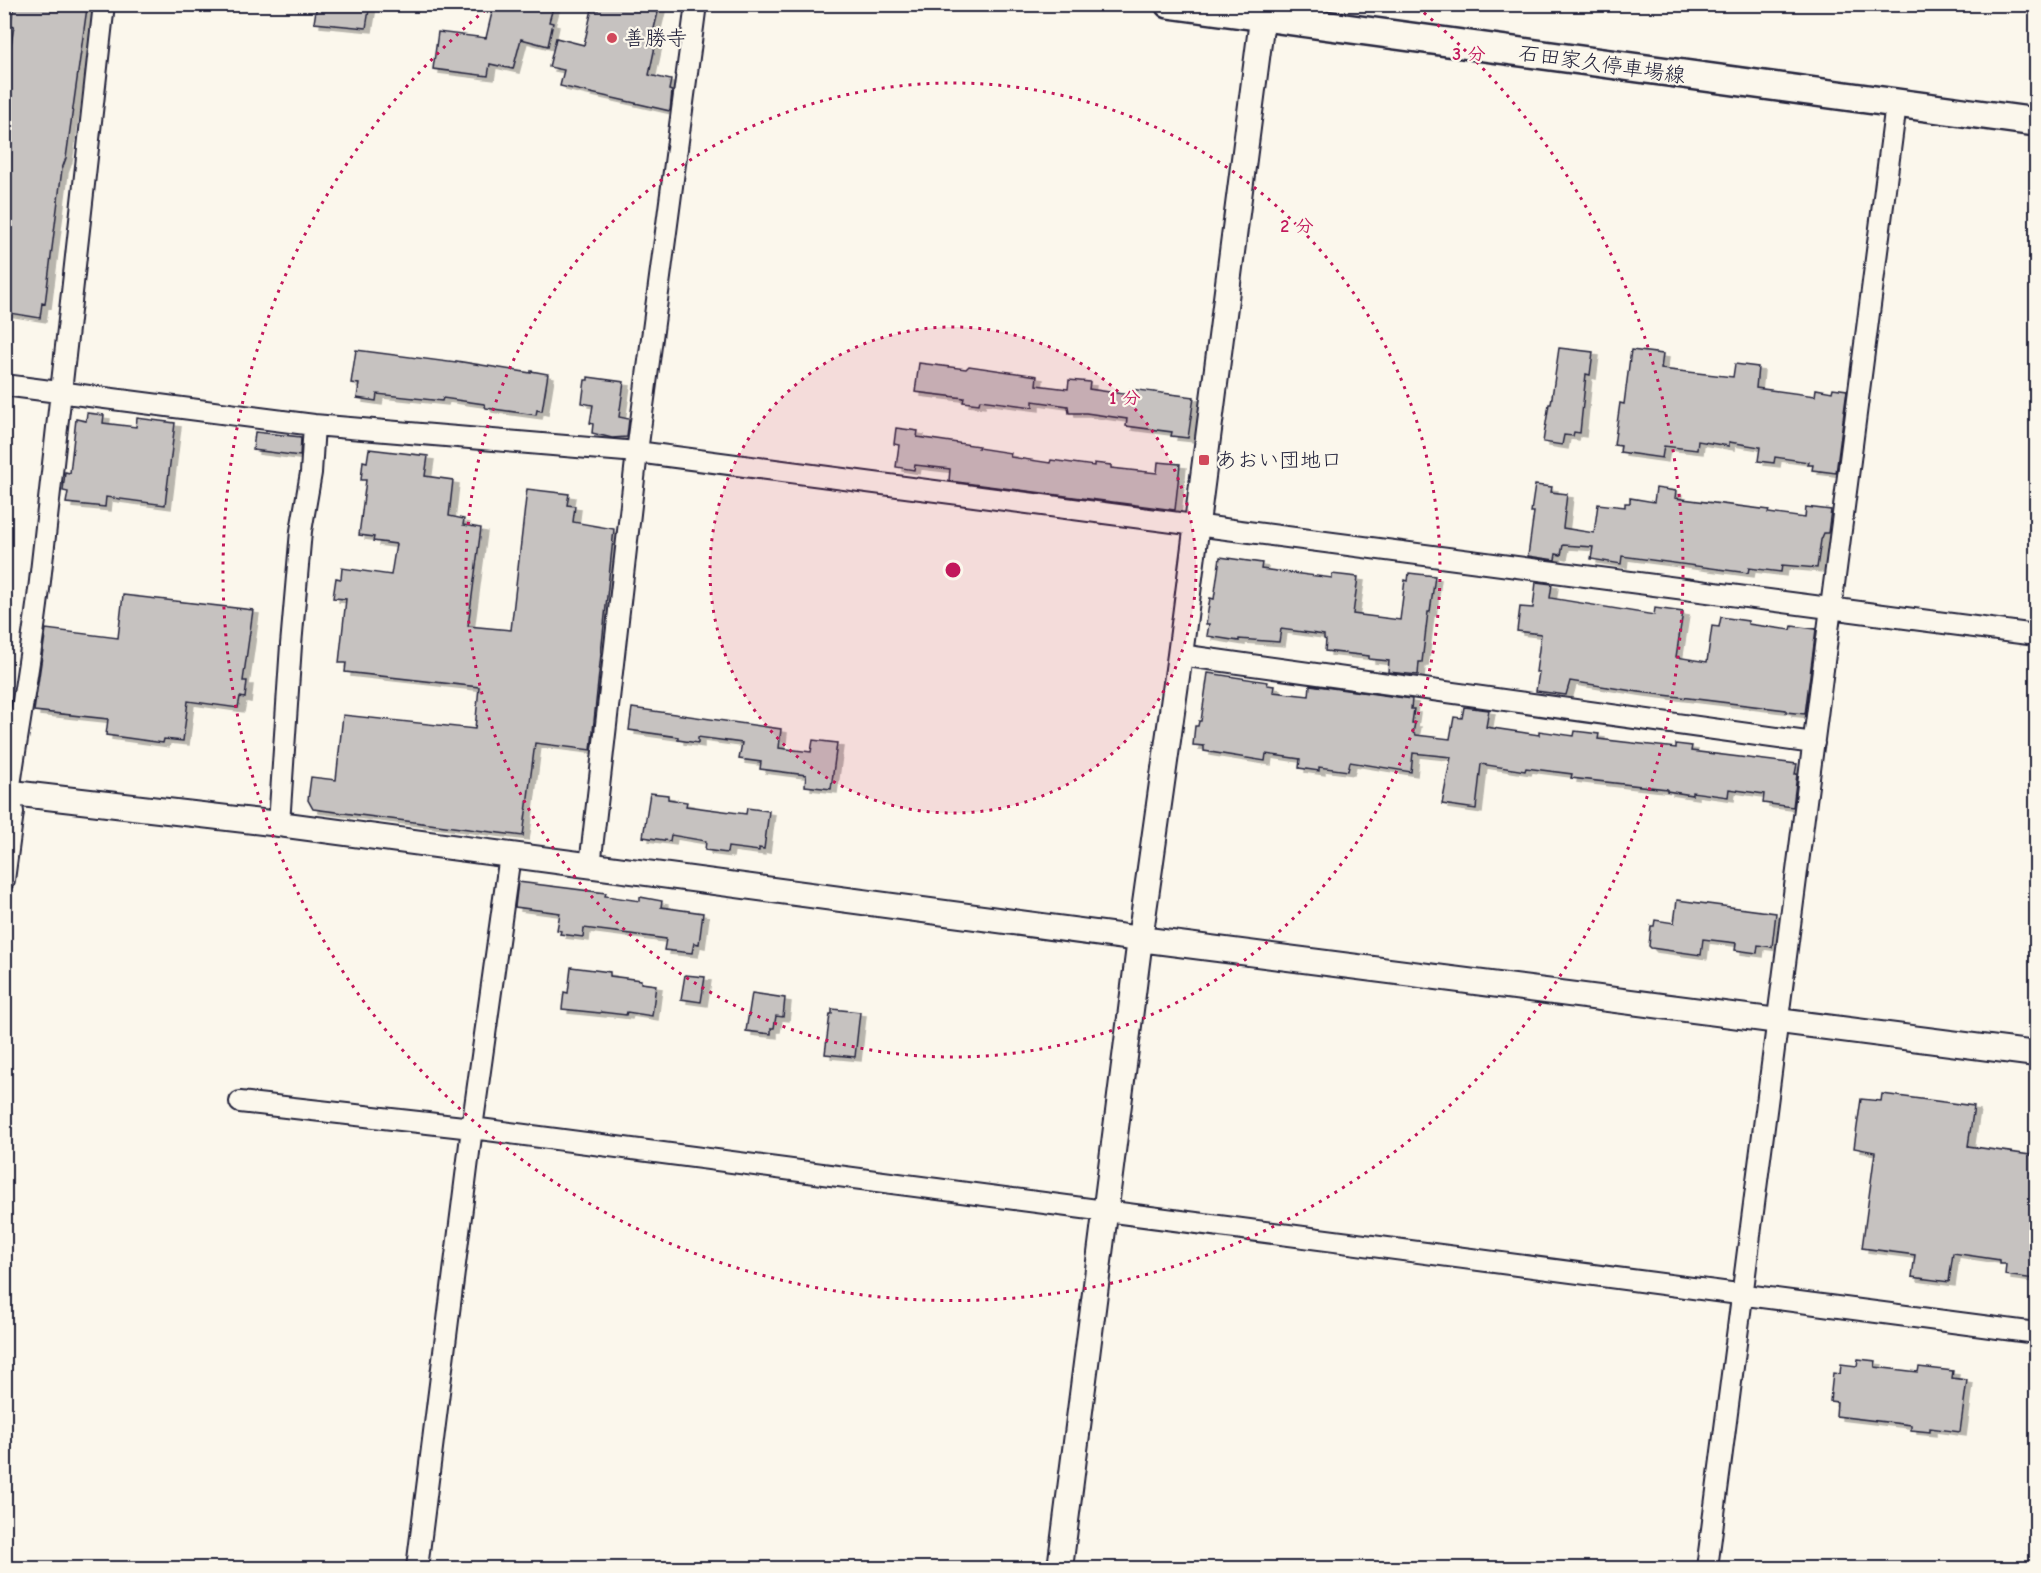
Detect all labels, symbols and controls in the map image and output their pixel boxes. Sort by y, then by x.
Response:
place label: 善勝寺 [624,26,687,50]
marker: 善勝寺 [605,31,619,45]
street label: 石田家久停車場線 [1517,40,1687,88]
text: 3 分 [1452,44,1486,65]
text: 2 分 [1280,216,1314,237]
text: 1 分 [1109,388,1141,409]
place label: あおい団地口 [1216,448,1342,472]
marker: あおい団地口 [1197,453,1211,467]
centre of rings [943,560,963,580]

